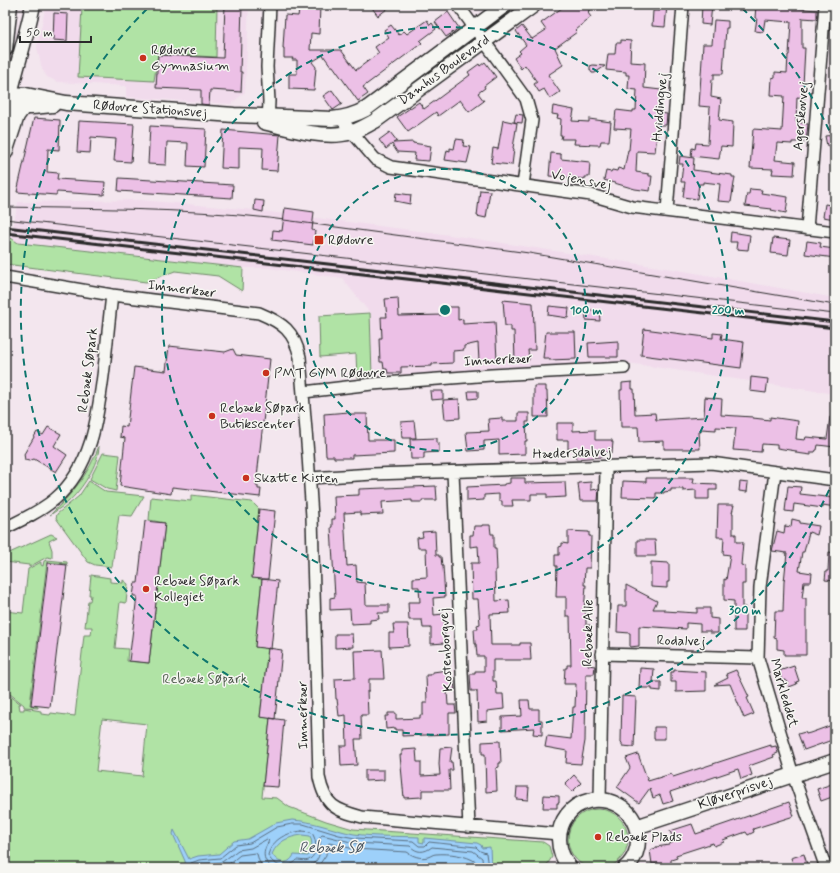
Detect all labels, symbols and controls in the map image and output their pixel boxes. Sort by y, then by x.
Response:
scale bar [20,18,91,44]
text: 50 m [26,25,53,41]
street label: Damhus Boulevard [395,31,493,109]
place label: Rødovre Gymnasium [151,41,229,75]
marker: Rødovre Gymnasium [138,53,148,63]
street label: Hviddingvej [648,72,673,142]
street label: Agerskovvej [789,81,813,151]
street label: Rødovre Stationsvej [92,96,208,122]
street label: Vojensvej [549,165,613,195]
place label: Rødovre [328,231,373,249]
marker: Rødovre [313,234,325,246]
street label: Immerkær [147,276,217,302]
centre of rings [438,303,452,317]
text: 100 m [570,303,603,319]
text: 200 m [712,303,745,319]
street label: Rebæk Søpark [74,326,102,414]
street label: Immerkær [463,349,533,371]
place label: PMT GYM Rødovre [274,364,386,382]
marker: PMT GYM Rødovre [261,368,271,378]
place label: Rebæk Søpark Butikscenter [220,399,306,433]
marker: Rebæk Søpark Butikscenter [207,411,217,421]
street label: Hædersdalvej [532,443,612,463]
place label: Skatte Kisten [254,469,338,487]
marker: Skatte Kisten [241,473,251,483]
place label: Rebæk Søpark Kollegiet [154,572,240,606]
marker: Rebæk Søpark Kollegiet [141,584,151,594]
street label: Rebæk Alle [578,599,598,667]
text: 300 m [729,603,762,619]
street label: Kostenborgvej [435,608,457,692]
street label: Rodalvej [656,632,706,650]
street label: Markleddet [766,656,803,730]
park label: Rebæk Søpark [162,670,248,688]
street label: Immerkær [293,680,313,749]
street label: Kløverprisvej [696,772,775,814]
place label: Rebæk Plads [606,828,682,846]
marker: Rebæk Plads [593,832,603,842]
water label: Rebæk Sø [299,838,365,858]

